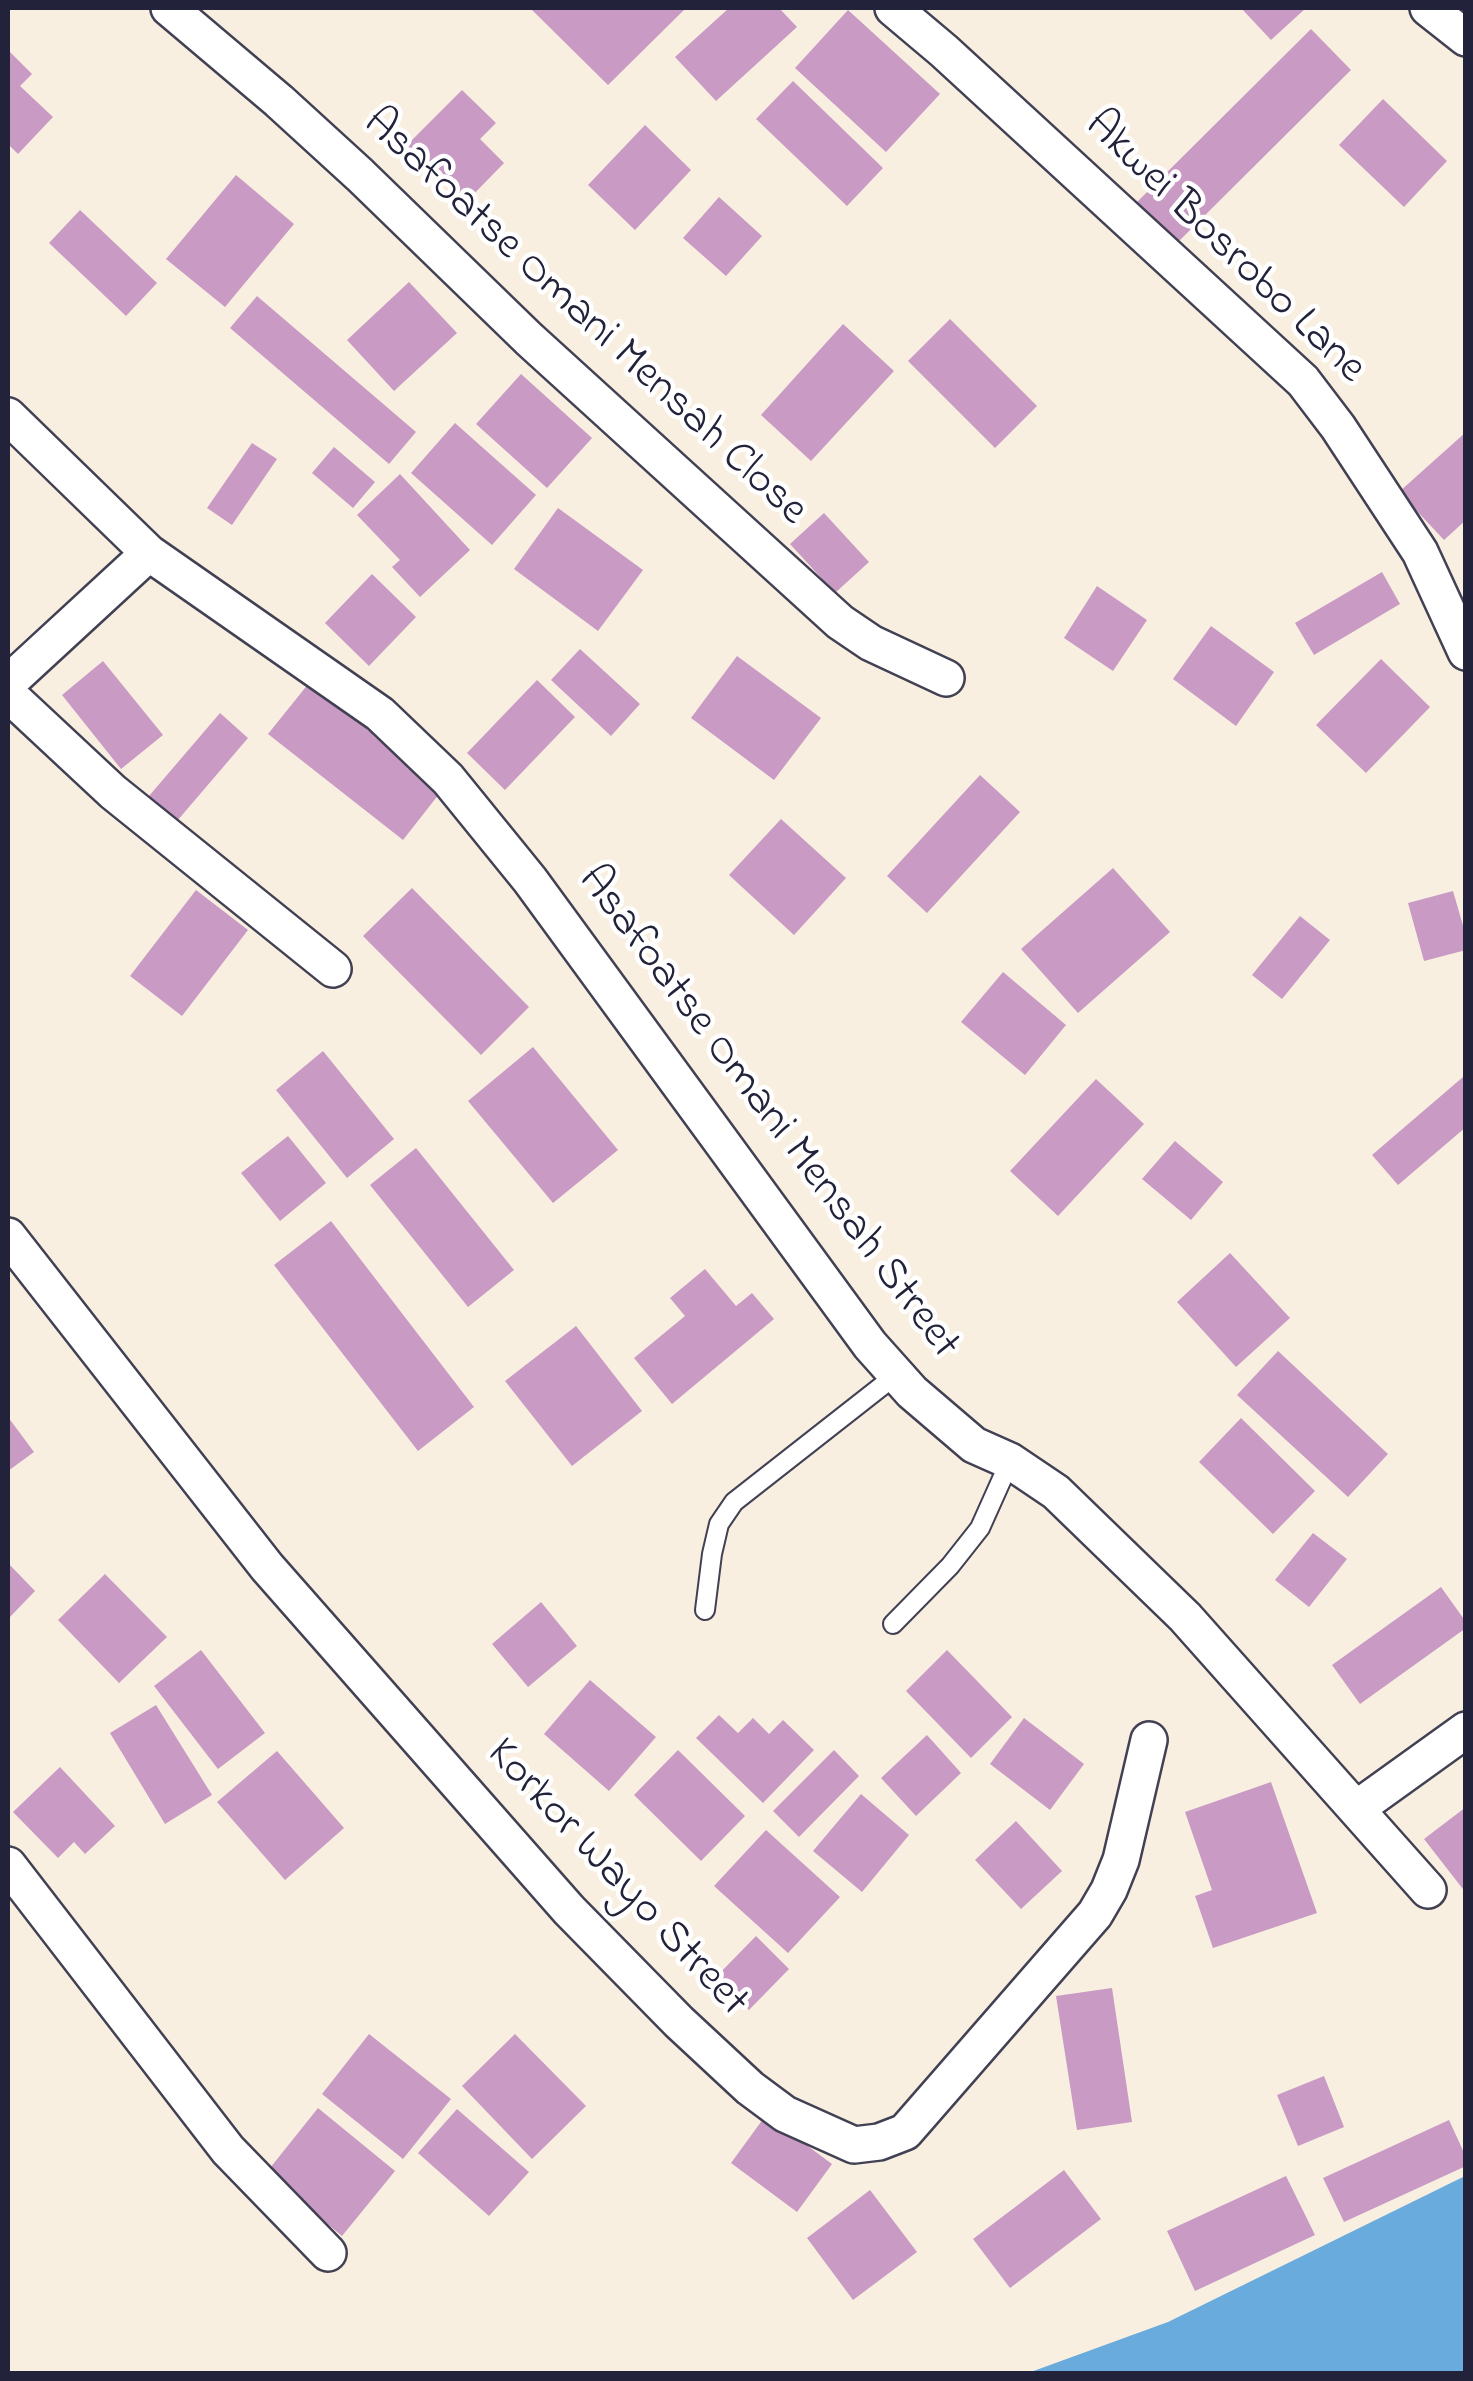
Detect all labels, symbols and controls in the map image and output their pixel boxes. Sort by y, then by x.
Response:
street label: Asafoatse Omani Mensah Close [349,98,817,540]
street label: Akwei Bosrobo Lane [1071,101,1375,397]
street label: Asafoatse Omani Mensah Street [563,857,969,1371]
street label: Korkor Wayo Street [472,1730,758,2030]

